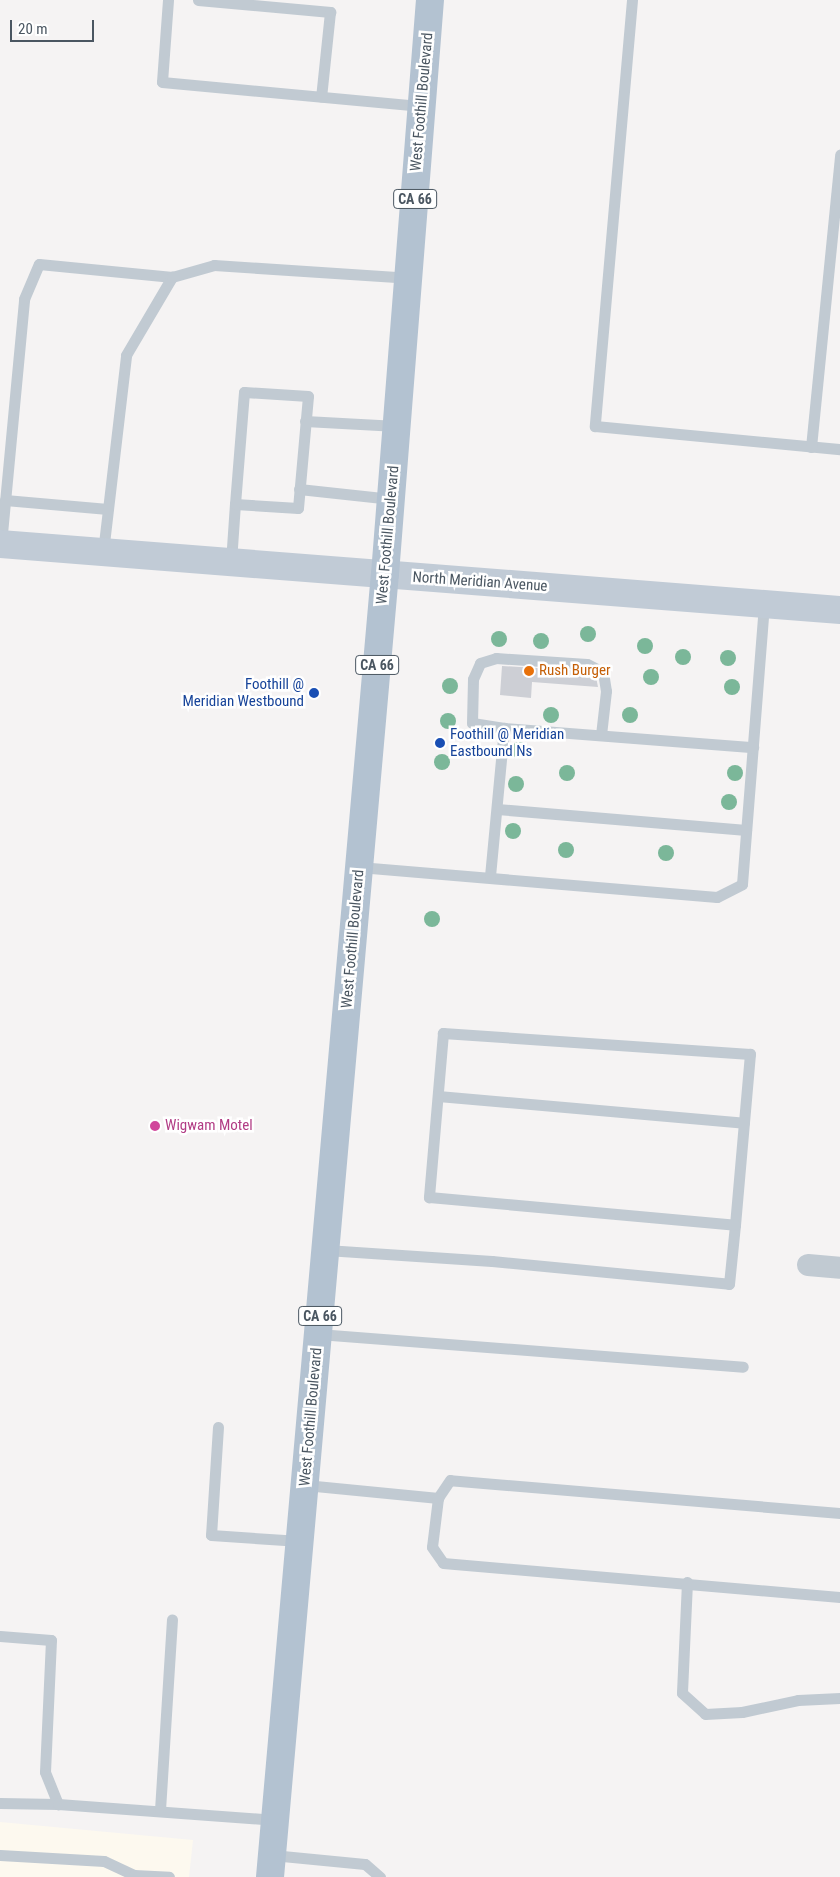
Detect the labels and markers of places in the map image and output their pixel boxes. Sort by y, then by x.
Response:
place label: Rush Burger [539,662,611,680]
marker: Rush Burger [523,665,535,677]
place label: Foothill @ Meridian Westbound [182,675,304,710]
marker: Foothill @ Meridian Westbound [308,687,320,699]
place label: Foothill @ Meridian Eastbound Ns [450,725,564,760]
marker: Foothill @ Meridian Eastbound Ns [434,737,446,749]
place label: Wigwam Motel [165,1117,253,1135]
marker: Wigwam Motel [149,1120,161,1132]

